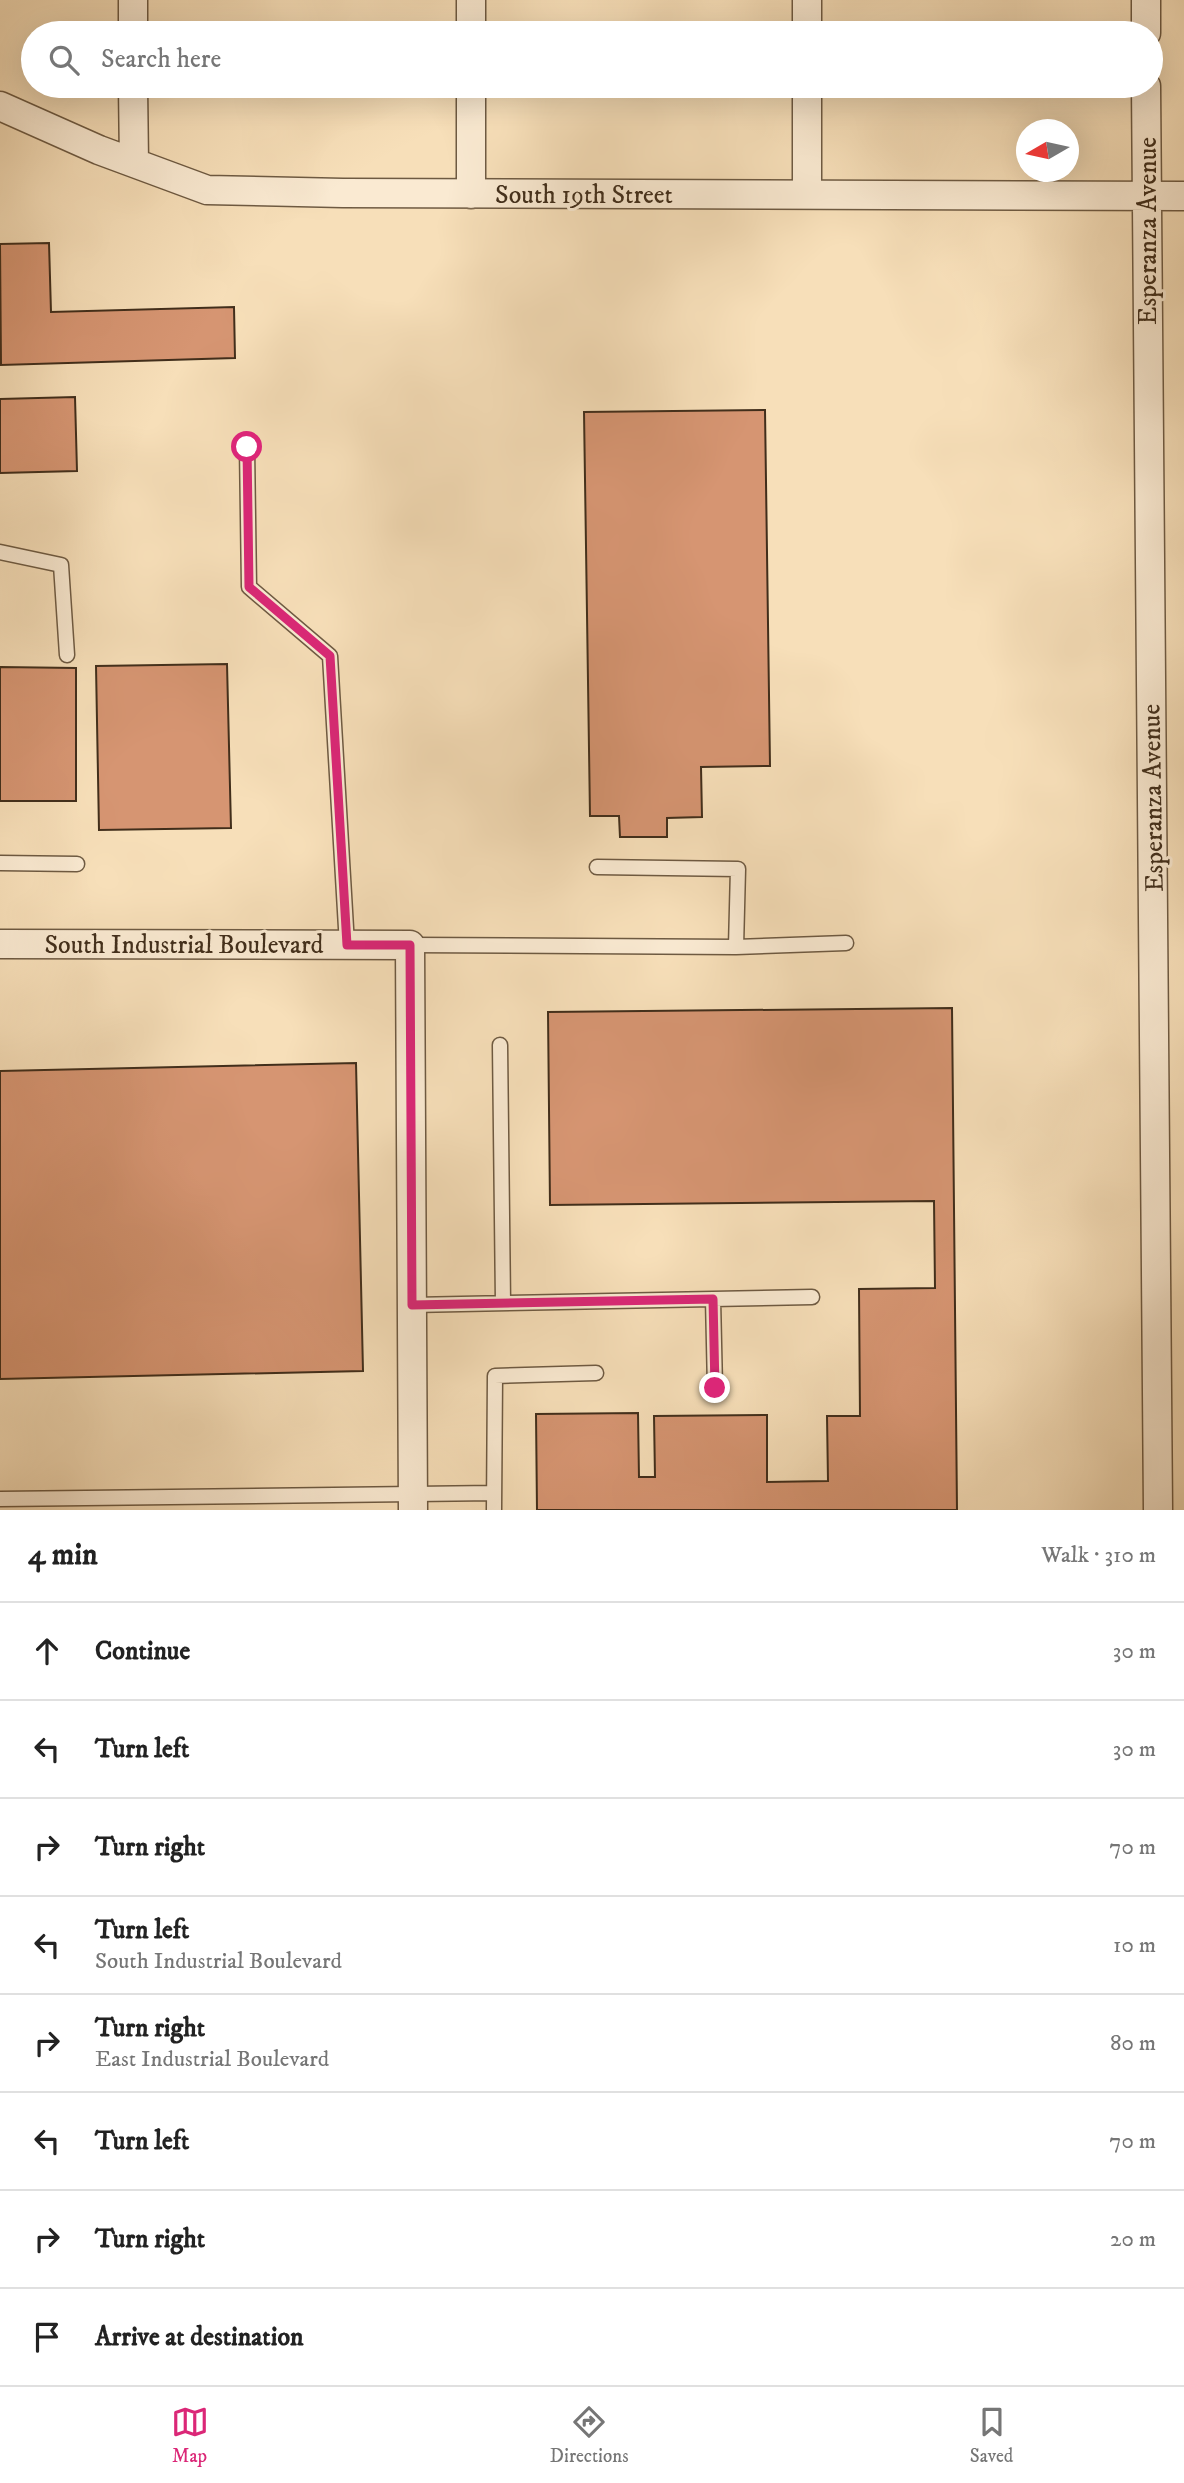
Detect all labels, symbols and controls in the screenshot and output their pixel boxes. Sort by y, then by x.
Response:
search box [21,21,1163,98]
icon: search [45,41,83,79]
text: Search here [101,43,221,76]
north arrow [1016,119,1079,182]
street label: Esperanza Avenue [1132,137,1165,325]
street label: South 19th Street [495,179,673,212]
route start [231,431,262,462]
street label: Esperanza Avenue [1135,704,1172,892]
street label: South Industrial Boulevard [44,929,324,962]
route end [699,1372,730,1403]
text: 4 min [28,1537,98,1574]
text: Walk · 310 m [1041,1541,1156,1570]
icon: ahead [28,1632,66,1670]
text: Continue [95,1635,190,1668]
text: 30 m [1113,1637,1156,1666]
icon: left [28,1730,66,1768]
text: Turn left [95,1733,189,1766]
text: 30 m [1113,1735,1156,1764]
icon: right [28,1828,66,1866]
text: Turn right [95,1831,205,1864]
text: 70 m [1109,1833,1156,1862]
text: Turn left [95,1914,189,1947]
icon: left [28,1926,66,1964]
text: 10 m [1113,1931,1156,1960]
text: South Industrial Boulevard [95,1947,342,1976]
text: Turn right [95,2012,205,2045]
icon: right [28,2024,66,2062]
text: 80 m [1110,2029,1156,2058]
text: East Industrial Boulevard [95,2045,329,2074]
icon: left [28,2122,66,2160]
text: Turn left [95,2125,189,2158]
text: 70 m [1109,2127,1156,2156]
icon: right [28,2220,66,2258]
text: Turn right [95,2223,205,2256]
text: 20 m [1110,2225,1156,2254]
icon: arrive [28,2318,66,2356]
text: Arrive at destination [95,2321,304,2354]
tab: Map [171,2403,209,2468]
tab: Directions [550,2403,629,2468]
tab: Saved [970,2403,1013,2468]

